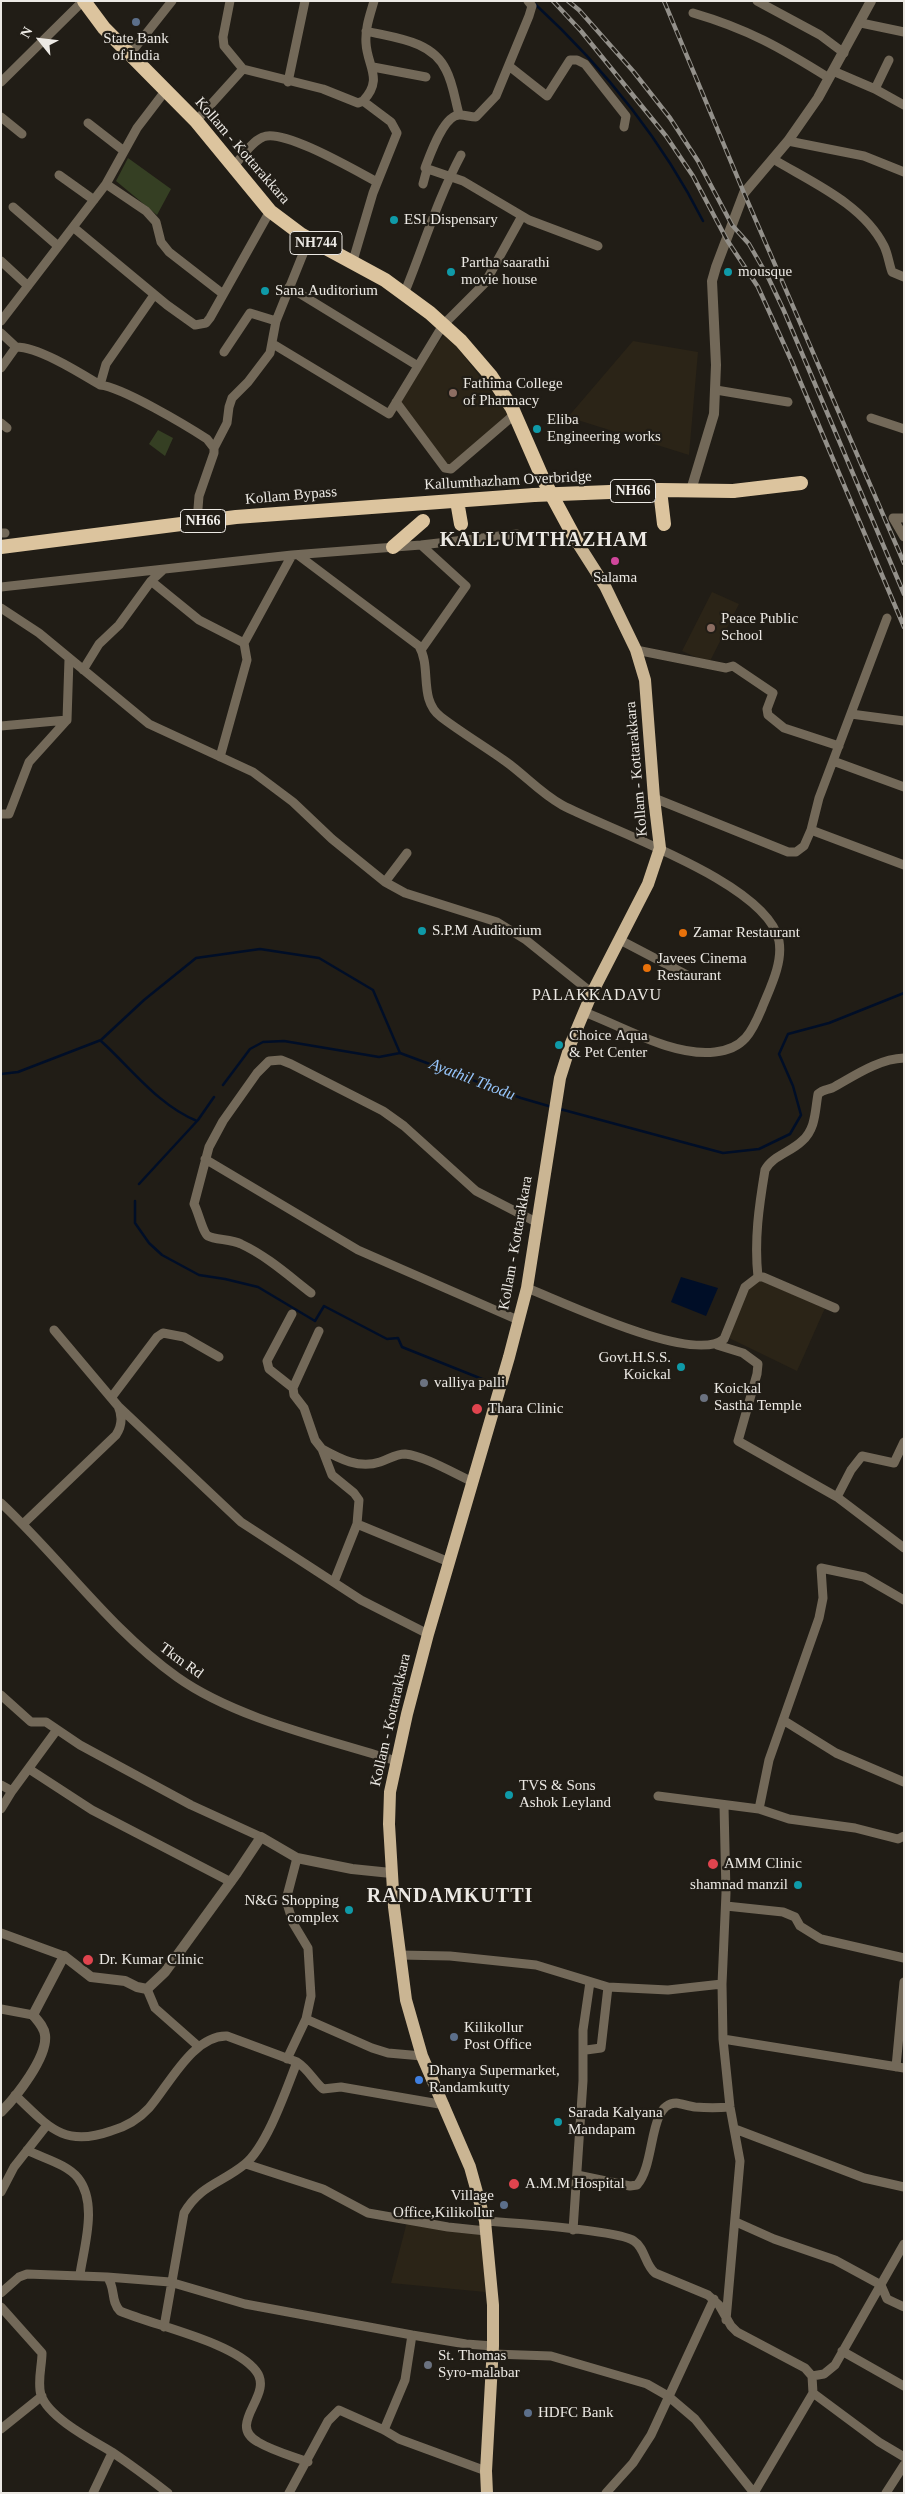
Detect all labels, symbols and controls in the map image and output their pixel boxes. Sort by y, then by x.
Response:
north arrow [15,15,65,65]
marker: State Bank of India [130,16,142,28]
text: N [17,24,35,41]
place label: State Bank of India [103,30,169,65]
street label: Kollam - Kottarakkara [191,94,293,208]
place label: ESI Dispensary [404,211,498,229]
marker: ESI Dispensary [388,214,400,226]
road number: NH744 [290,232,342,254]
place label: Partha saarathi movie house [461,254,550,289]
place label: mousque [738,263,792,281]
marker: Partha saarathi movie house [445,266,457,278]
marker: mousque [722,266,734,278]
place label: Sana Auditorium [275,282,378,300]
marker: Sana Auditorium [259,285,271,297]
place label: Fathima College of Pharmacy [463,375,563,410]
marker: Fathima College of Pharmacy [447,387,459,399]
place label: Eliba Engineering works [547,411,661,446]
marker: Eliba Engineering works [531,423,543,435]
street label: Kallumthazham Overbridge [424,468,592,494]
road number: NH66 [610,480,656,502]
street label: Kollam Bypass [244,483,338,509]
road number: NH66 [180,510,226,532]
district label: KALLUMTHAZHAM [438,529,650,553]
marker: Salama [609,555,621,567]
place label: Salama [593,569,637,587]
place label: Peace Public School [721,610,798,645]
marker: Peace Public School [705,622,717,634]
street label: Kollam - Kottarakkara [622,701,652,837]
place label: S.P.M Auditorium [432,922,542,940]
place label: Zamar Restaurant [693,924,800,942]
marker: S.P.M Auditorium [416,925,428,937]
marker: Zamar Restaurant [677,927,689,939]
place label: Javees Cinema Restaurant [657,950,747,985]
marker: Javees Cinema Restaurant [641,962,653,974]
district label: PALAKKADAVU [531,986,663,1006]
place label: Choice Aqua & Pet Center [569,1027,648,1062]
marker: Choice Aqua & Pet Center [553,1039,565,1051]
water label: Ayathil Thodu [426,1055,518,1105]
street label: Kollam - Kottarakkara [495,1175,537,1311]
place label: Govt.H.S.S. Koickal [598,1349,671,1384]
marker: Govt.H.S.S. Koickal [675,1361,687,1373]
place label: valliya palli [434,1374,505,1392]
marker: valliya palli [418,1377,430,1389]
place label: Koickal Sastha Temple [714,1380,802,1415]
marker: Koickal Sastha Temple [698,1392,710,1404]
place label: Thara Clinic [488,1400,563,1418]
marker: Thara Clinic [470,1402,484,1416]
street label: Tkm Rd [156,1639,206,1683]
street label: Kollam - Kottarakkara [367,1652,415,1788]
place label: TVS & Sons Ashok Leyland [519,1777,611,1812]
marker: TVS & Sons Ashok Leyland [503,1789,515,1801]
place label: AMM Clinic [724,1855,802,1873]
marker: AMM Clinic [706,1857,720,1871]
place label: shamnad manzil [690,1876,788,1894]
marker: shamnad manzil [792,1879,804,1891]
district label: RANDAMKUTTI [365,1885,535,1909]
place label: N&G Shopping complex [244,1892,339,1927]
marker: N&G Shopping complex [343,1904,355,1916]
place label: Dr. Kumar Clinic [99,1951,204,1969]
marker: Dr. Kumar Clinic [81,1953,95,1967]
place label: Kilikollur Post Office [464,2019,532,2054]
marker: Kilikollur Post Office [448,2031,460,2043]
place label: Dhanya Supermarket, Randamkutty [429,2062,560,2097]
marker: Dhanya Supermarket, Randamkutty [413,2074,425,2086]
place label: Sarada Kalyana Mandapam [568,2104,663,2139]
marker: Sarada Kalyana Mandapam [552,2116,564,2128]
place label: A.M.M Hospital [525,2175,625,2193]
marker: A.M.M Hospital [507,2177,521,2191]
place label: Village Office,Kilikollur [393,2187,494,2222]
marker: Village Office,Kilikollur [498,2199,510,2211]
place label: St. Thomas Syro-malabar [438,2347,520,2382]
marker: St. Thomas Syro-malabar [422,2359,434,2371]
place label: HDFC Bank [538,2404,613,2422]
marker: HDFC Bank [522,2407,534,2419]

